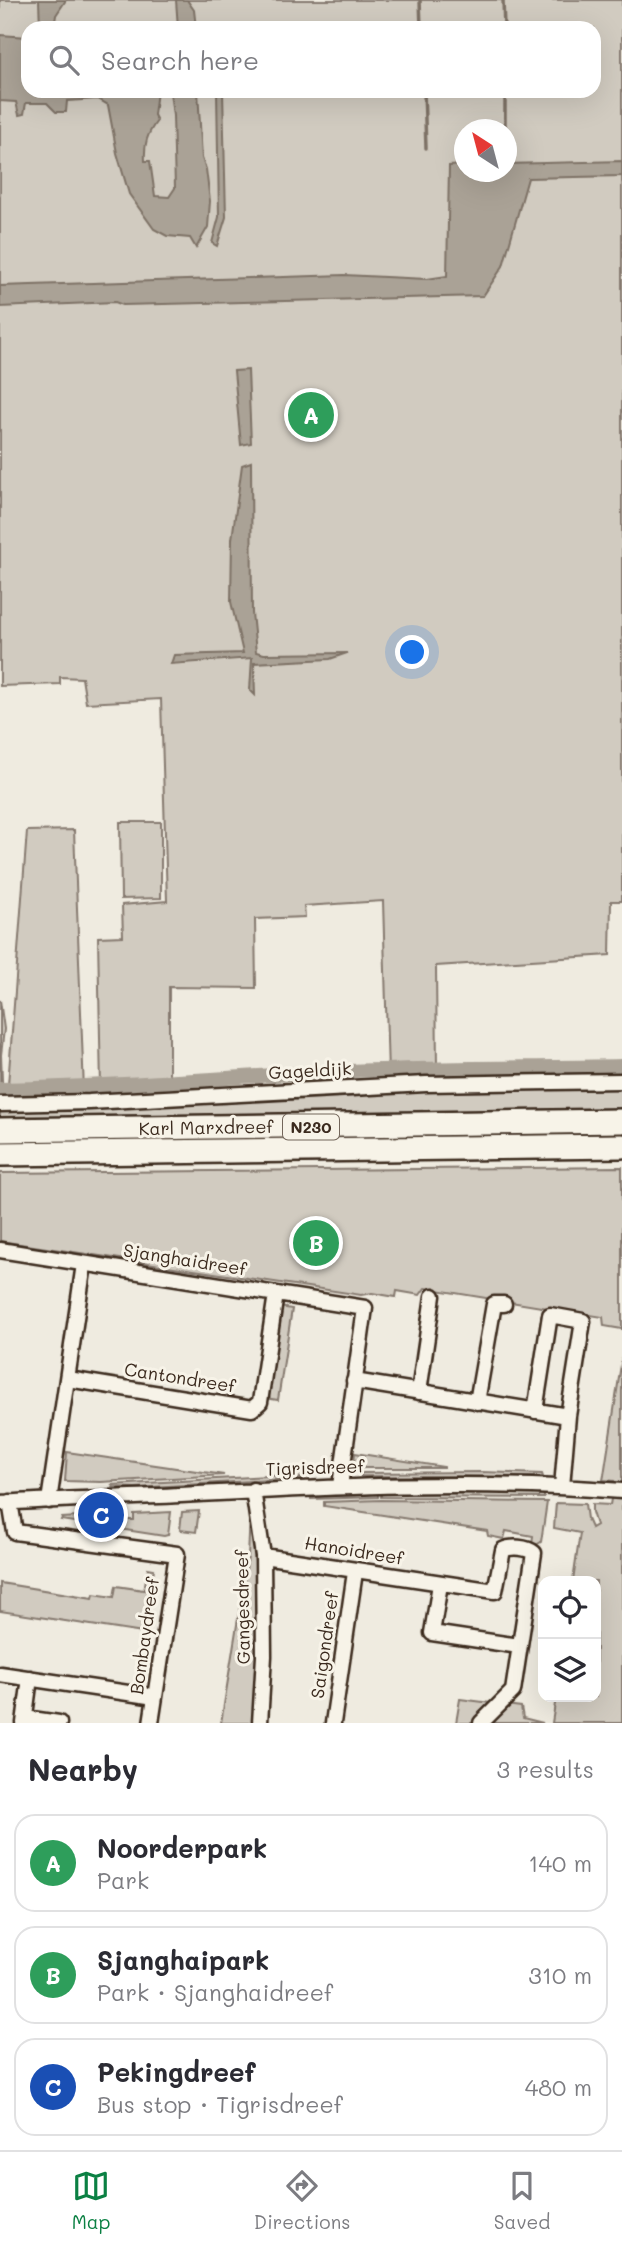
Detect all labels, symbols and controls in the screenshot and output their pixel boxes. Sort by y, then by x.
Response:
search box [21,21,601,98]
icon: search [45,41,83,79]
text: Search here [101,43,259,77]
north arrow [454,119,517,182]
pin: A [288,389,334,441]
your location [395,635,429,669]
street label: Gageldijk [268,1056,352,1084]
street label: Karl Marxdreef [138,1114,275,1140]
road number: N230 [283,1114,339,1140]
pin: B [293,1217,339,1269]
street label: Sjanghaidreef [122,1237,249,1281]
street label: Cantondreef [123,1356,238,1398]
street label: Tigrisdreef [265,1453,366,1481]
pin: C [78,1489,124,1541]
street label: Hanoidreef [303,1530,406,1570]
street label: Gangesdreef [229,1549,255,1665]
street label: Bombaydreef [124,1575,164,1696]
map controls [538,1576,601,1702]
button: locate [538,1576,601,1639]
street label: Saigondreef [305,1589,344,1700]
button: layers [538,1639,601,1702]
text: Nearby [28,1749,138,1789]
text: 3 results [497,1754,594,1784]
text: Noorderpark [97,1831,267,1865]
text: A [45,1848,61,1878]
text: 140 m [528,1848,592,1878]
text: Park [97,1865,149,1895]
text: Sjanghaipark [97,1943,269,1977]
text: B [45,1960,61,1990]
text: 310 m [528,1960,592,1990]
text: Park · Sjanghaidreef [97,1977,333,2007]
text: Pekingdreef [97,2055,256,2089]
text: C [44,2072,62,2102]
text: 480 m [525,2072,592,2102]
text: Bus stop · Tigrisdreef [97,2089,343,2119]
tab: Map [72,2167,110,2234]
tab: Directions [254,2167,350,2234]
tab: Saved [494,2167,550,2234]

